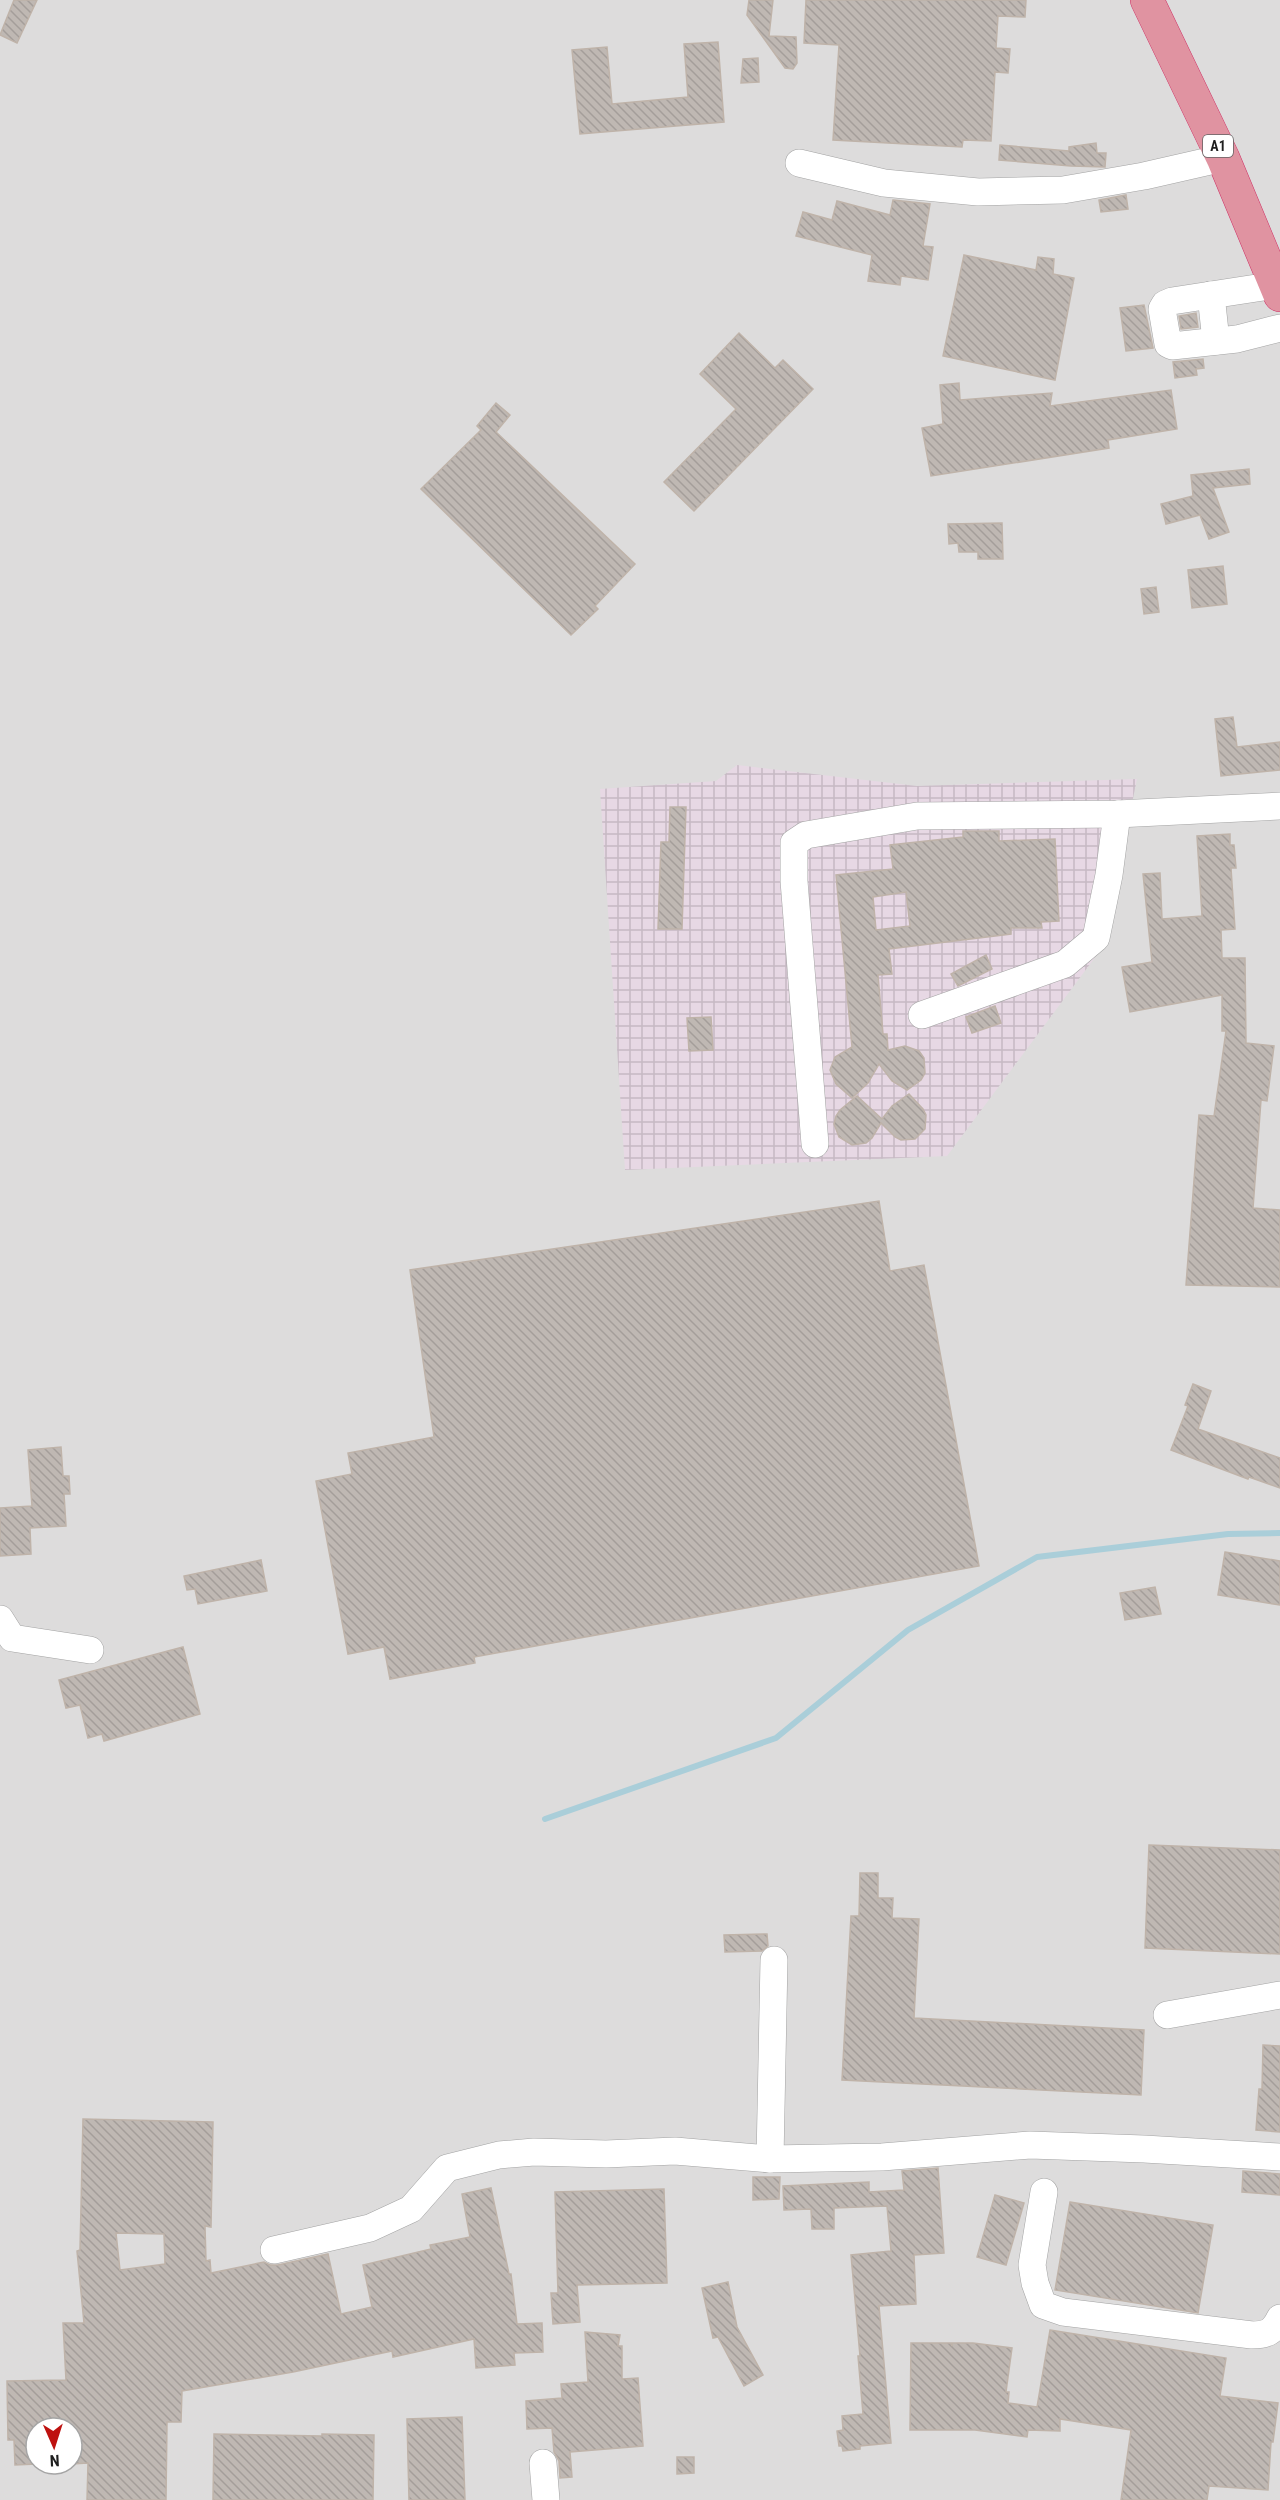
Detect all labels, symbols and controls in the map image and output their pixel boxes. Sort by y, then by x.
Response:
road number: A1 [1203,135,1233,157]
north arrow [24,2416,84,2476]
text: N [49,2451,60,2470]

